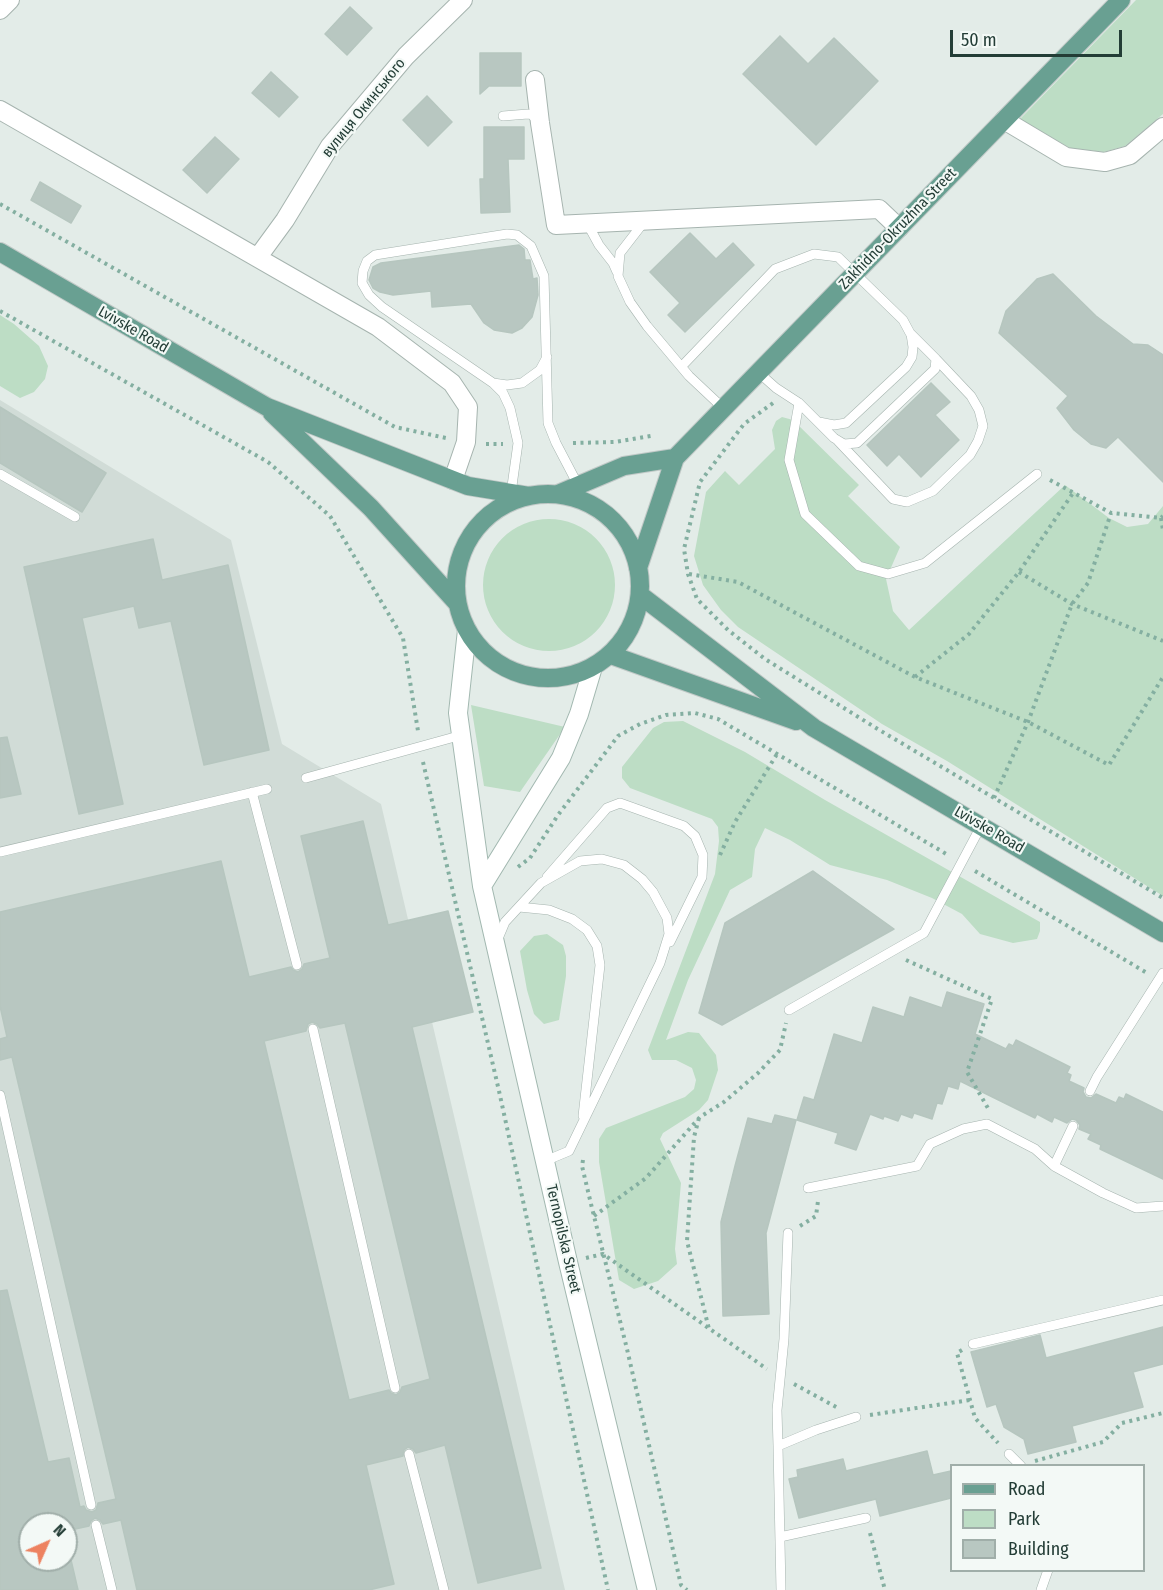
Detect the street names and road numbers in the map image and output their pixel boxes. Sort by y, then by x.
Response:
street label: вулиця Окинського [318,55,410,161]
street label: Zakhidno-Okruzhna Street [836,165,960,293]
street label: Lvivske Road [95,303,171,357]
street label: Lvivske Road [951,803,1027,857]
street label: Ternopilska Street [542,1183,584,1295]

